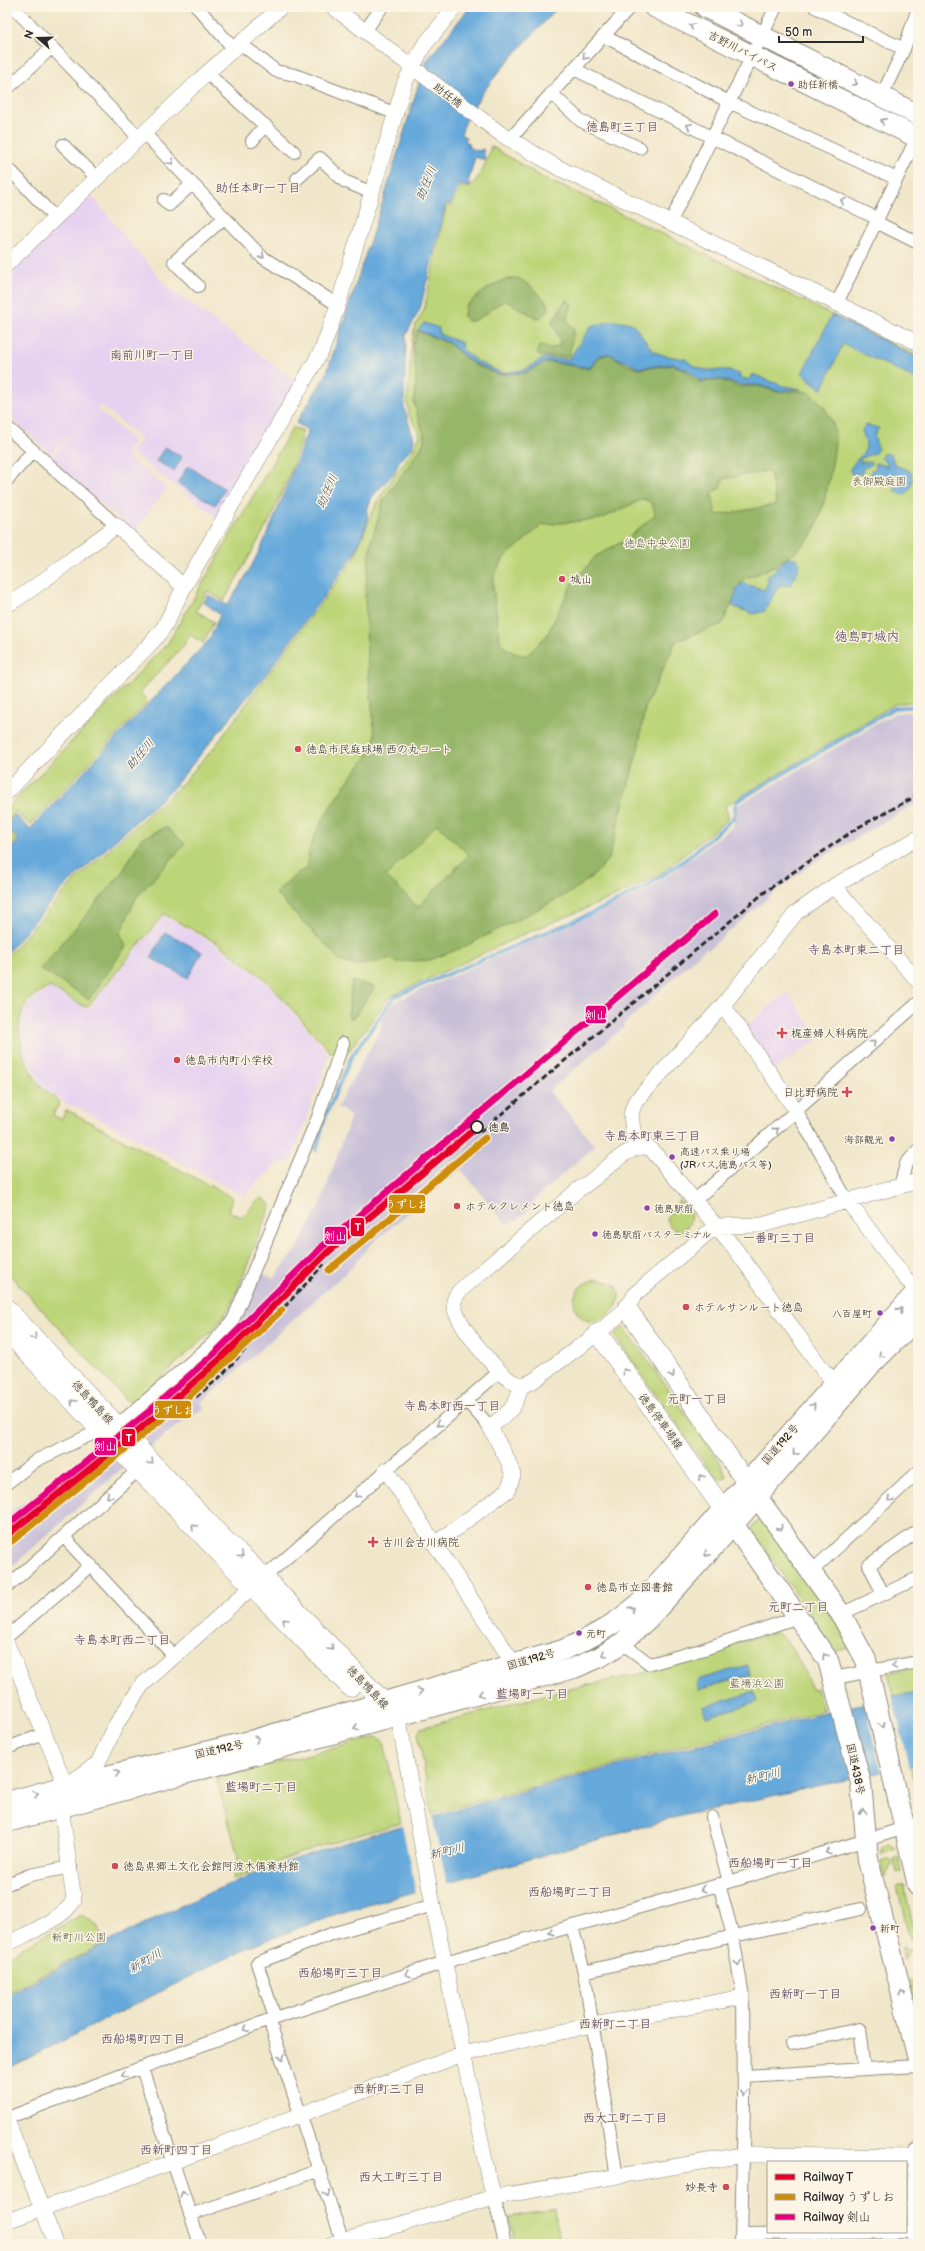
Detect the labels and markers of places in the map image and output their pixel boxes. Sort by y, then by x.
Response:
marker: 助任新橋 [786,79,796,89]
place label: 助任新橋 [798,79,838,91]
place label: 城山 [570,573,592,586]
marker: 城山 [557,574,567,584]
place label: 徳島市民庭球場 西の丸コート [306,743,452,756]
marker: 徳島市民庭球場 西の丸コート [293,744,303,754]
marker: 梶産婦人科病院 [776,1027,788,1039]
place label: 梶産婦人科病院 [791,1027,868,1040]
place label: 徳島市内町小学校 [185,1054,273,1067]
marker: 徳島市内町小学校 [172,1055,182,1065]
place label: 日比野病院 [783,1086,838,1099]
marker: 日比野病院 [841,1086,853,1098]
marker: 徳島 [470,1120,484,1134]
place label: 徳島 [488,1121,510,1134]
place label: 海部観光 [844,1134,884,1146]
marker: 海部観光 [887,1134,897,1144]
place label: 高速バス乗り場 (JRバス,徳島バス等) [680,1146,772,1171]
marker: 高速バス乗り場 (JRバス,徳島バス等) [667,1152,677,1162]
place label: ホテルクレメント徳島 [465,1200,575,1213]
marker: ホテルクレメント徳島 [452,1201,462,1211]
marker: 徳島駅前 [642,1203,652,1213]
place label: 徳島駅前 [654,1203,694,1215]
marker: 徳島駅前バスターミナル [590,1229,600,1239]
place label: 徳島駅前バスターミナル [602,1229,711,1241]
place label: ホテルサンルート徳島 [694,1301,804,1314]
marker: ホテルサンルート徳島 [681,1302,691,1312]
place label: 八百屋町 [832,1308,872,1320]
marker: 八百屋町 [875,1308,885,1318]
marker: 古川会古川病院 [367,1536,379,1548]
place label: 古川会古川病院 [382,1536,459,1549]
place label: 徳島市立図書館 [596,1581,673,1594]
marker: 徳島市立図書館 [583,1582,593,1592]
marker: 元町 [574,1628,584,1638]
place label: 元町 [586,1628,606,1640]
place label: 徳島県郷土文化会館阿波木偶資料館 [123,1860,299,1873]
marker: 徳島県郷土文化会館阿波木偶資料館 [110,1861,120,1871]
marker: 新町 [868,1923,878,1933]
place label: 新町 [880,1923,900,1935]
place label: 妙長寺 [685,2181,718,2194]
marker: 妙長寺 [721,2182,731,2192]

